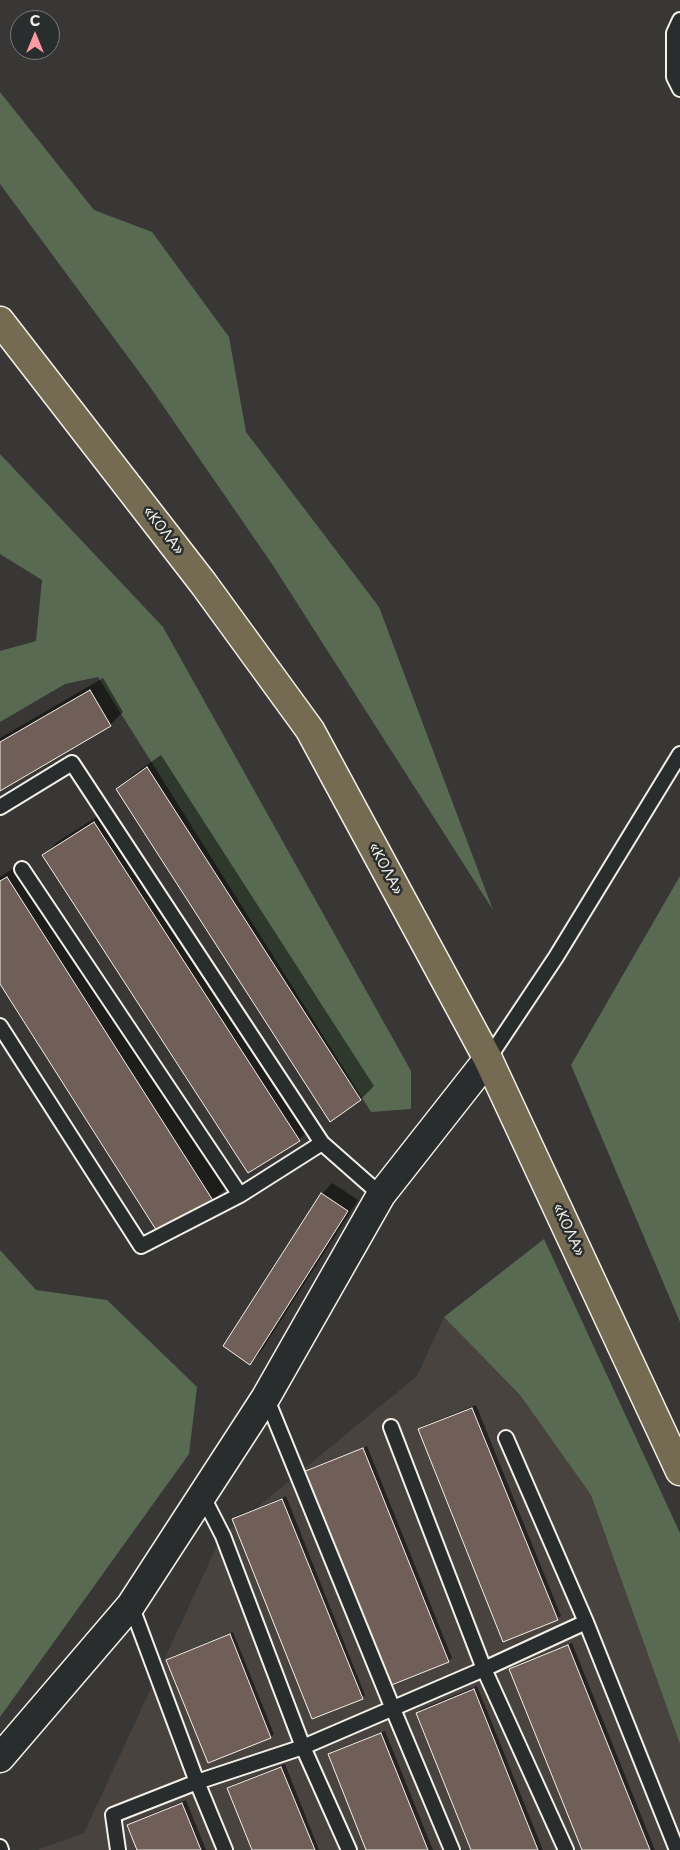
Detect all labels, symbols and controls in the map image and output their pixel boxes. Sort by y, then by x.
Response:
north arrow [10,10,60,60]
text: С [30,10,40,31]
street label: «КОЛА» [139,504,187,558]
street label: «КОЛА» [364,840,406,898]
street label: «КОЛА» [549,1201,587,1259]

